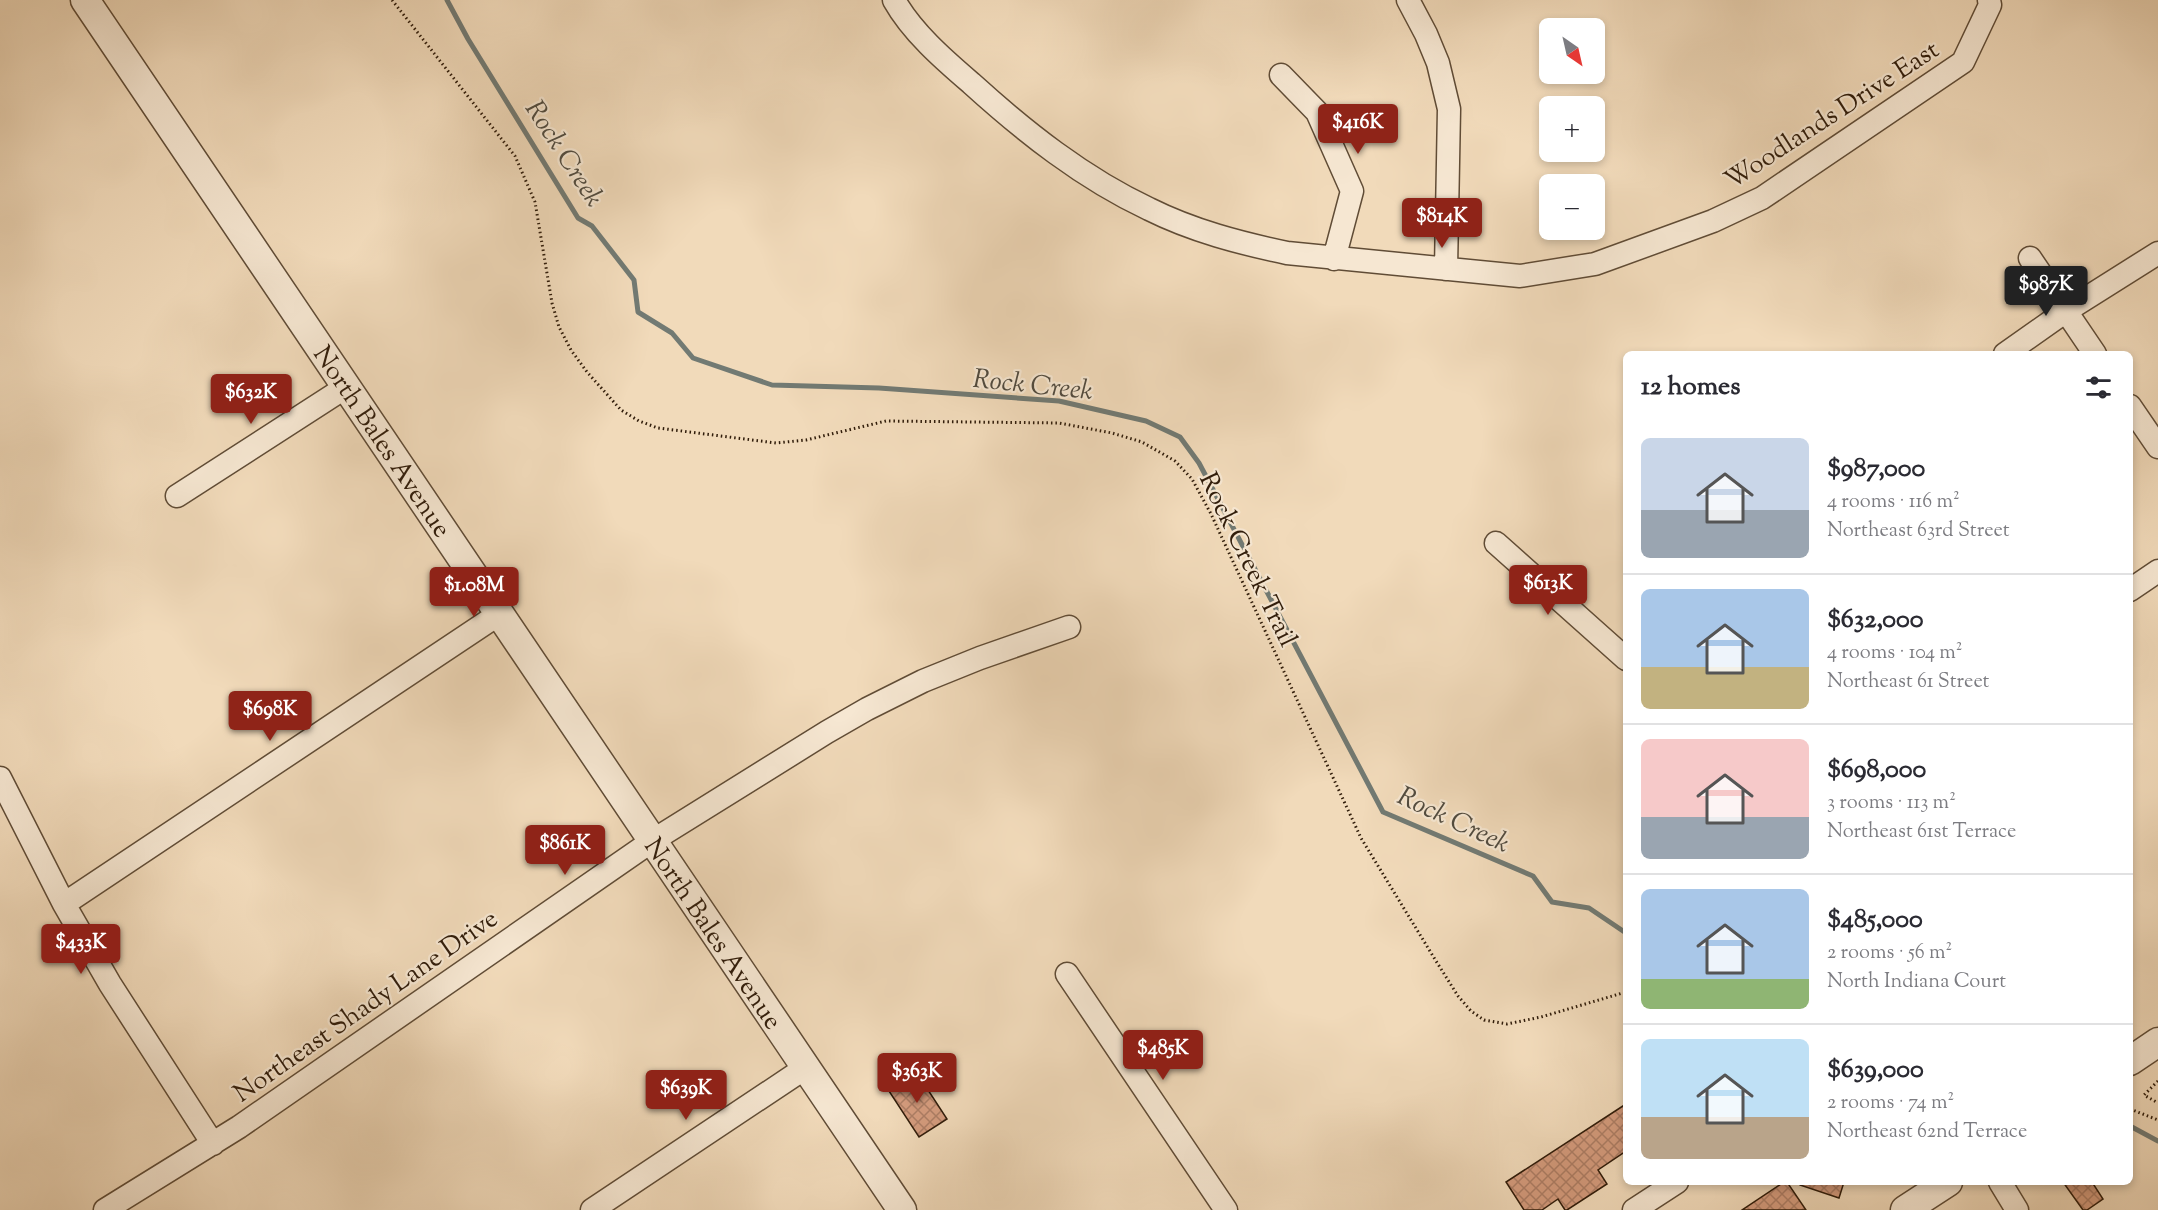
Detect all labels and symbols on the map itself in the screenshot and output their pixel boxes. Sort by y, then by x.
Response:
north arrow [1539,18,1605,84]
street label: Woodlands Drive East [1718,33,1947,199]
water label: Rock Creek [514,93,612,215]
pin: $416K [1316,104,1400,155]
pin: $814K [1400,198,1484,249]
pin: $987K [2004,266,2088,317]
street label: North Bales Avenue [303,339,459,546]
water label: Rock Creek [971,361,1095,412]
pin: $632K [209,374,293,425]
street label: Rock Creek Trail [1188,467,1305,654]
pin: $613K [1506,565,1590,616]
pin: $1.08M [425,567,523,618]
pin: $698K [228,691,312,742]
water label: Rock Creek [1390,778,1516,864]
pin: $861K [523,825,607,876]
street label: North Bales Avenue [634,831,790,1038]
street label: Northeast Shady Lane Drive [227,901,506,1113]
pin: $433K [39,924,123,975]
pin: $485K [1121,1030,1205,1081]
pin: $363K [875,1053,959,1104]
pin: $639K [644,1070,728,1121]

